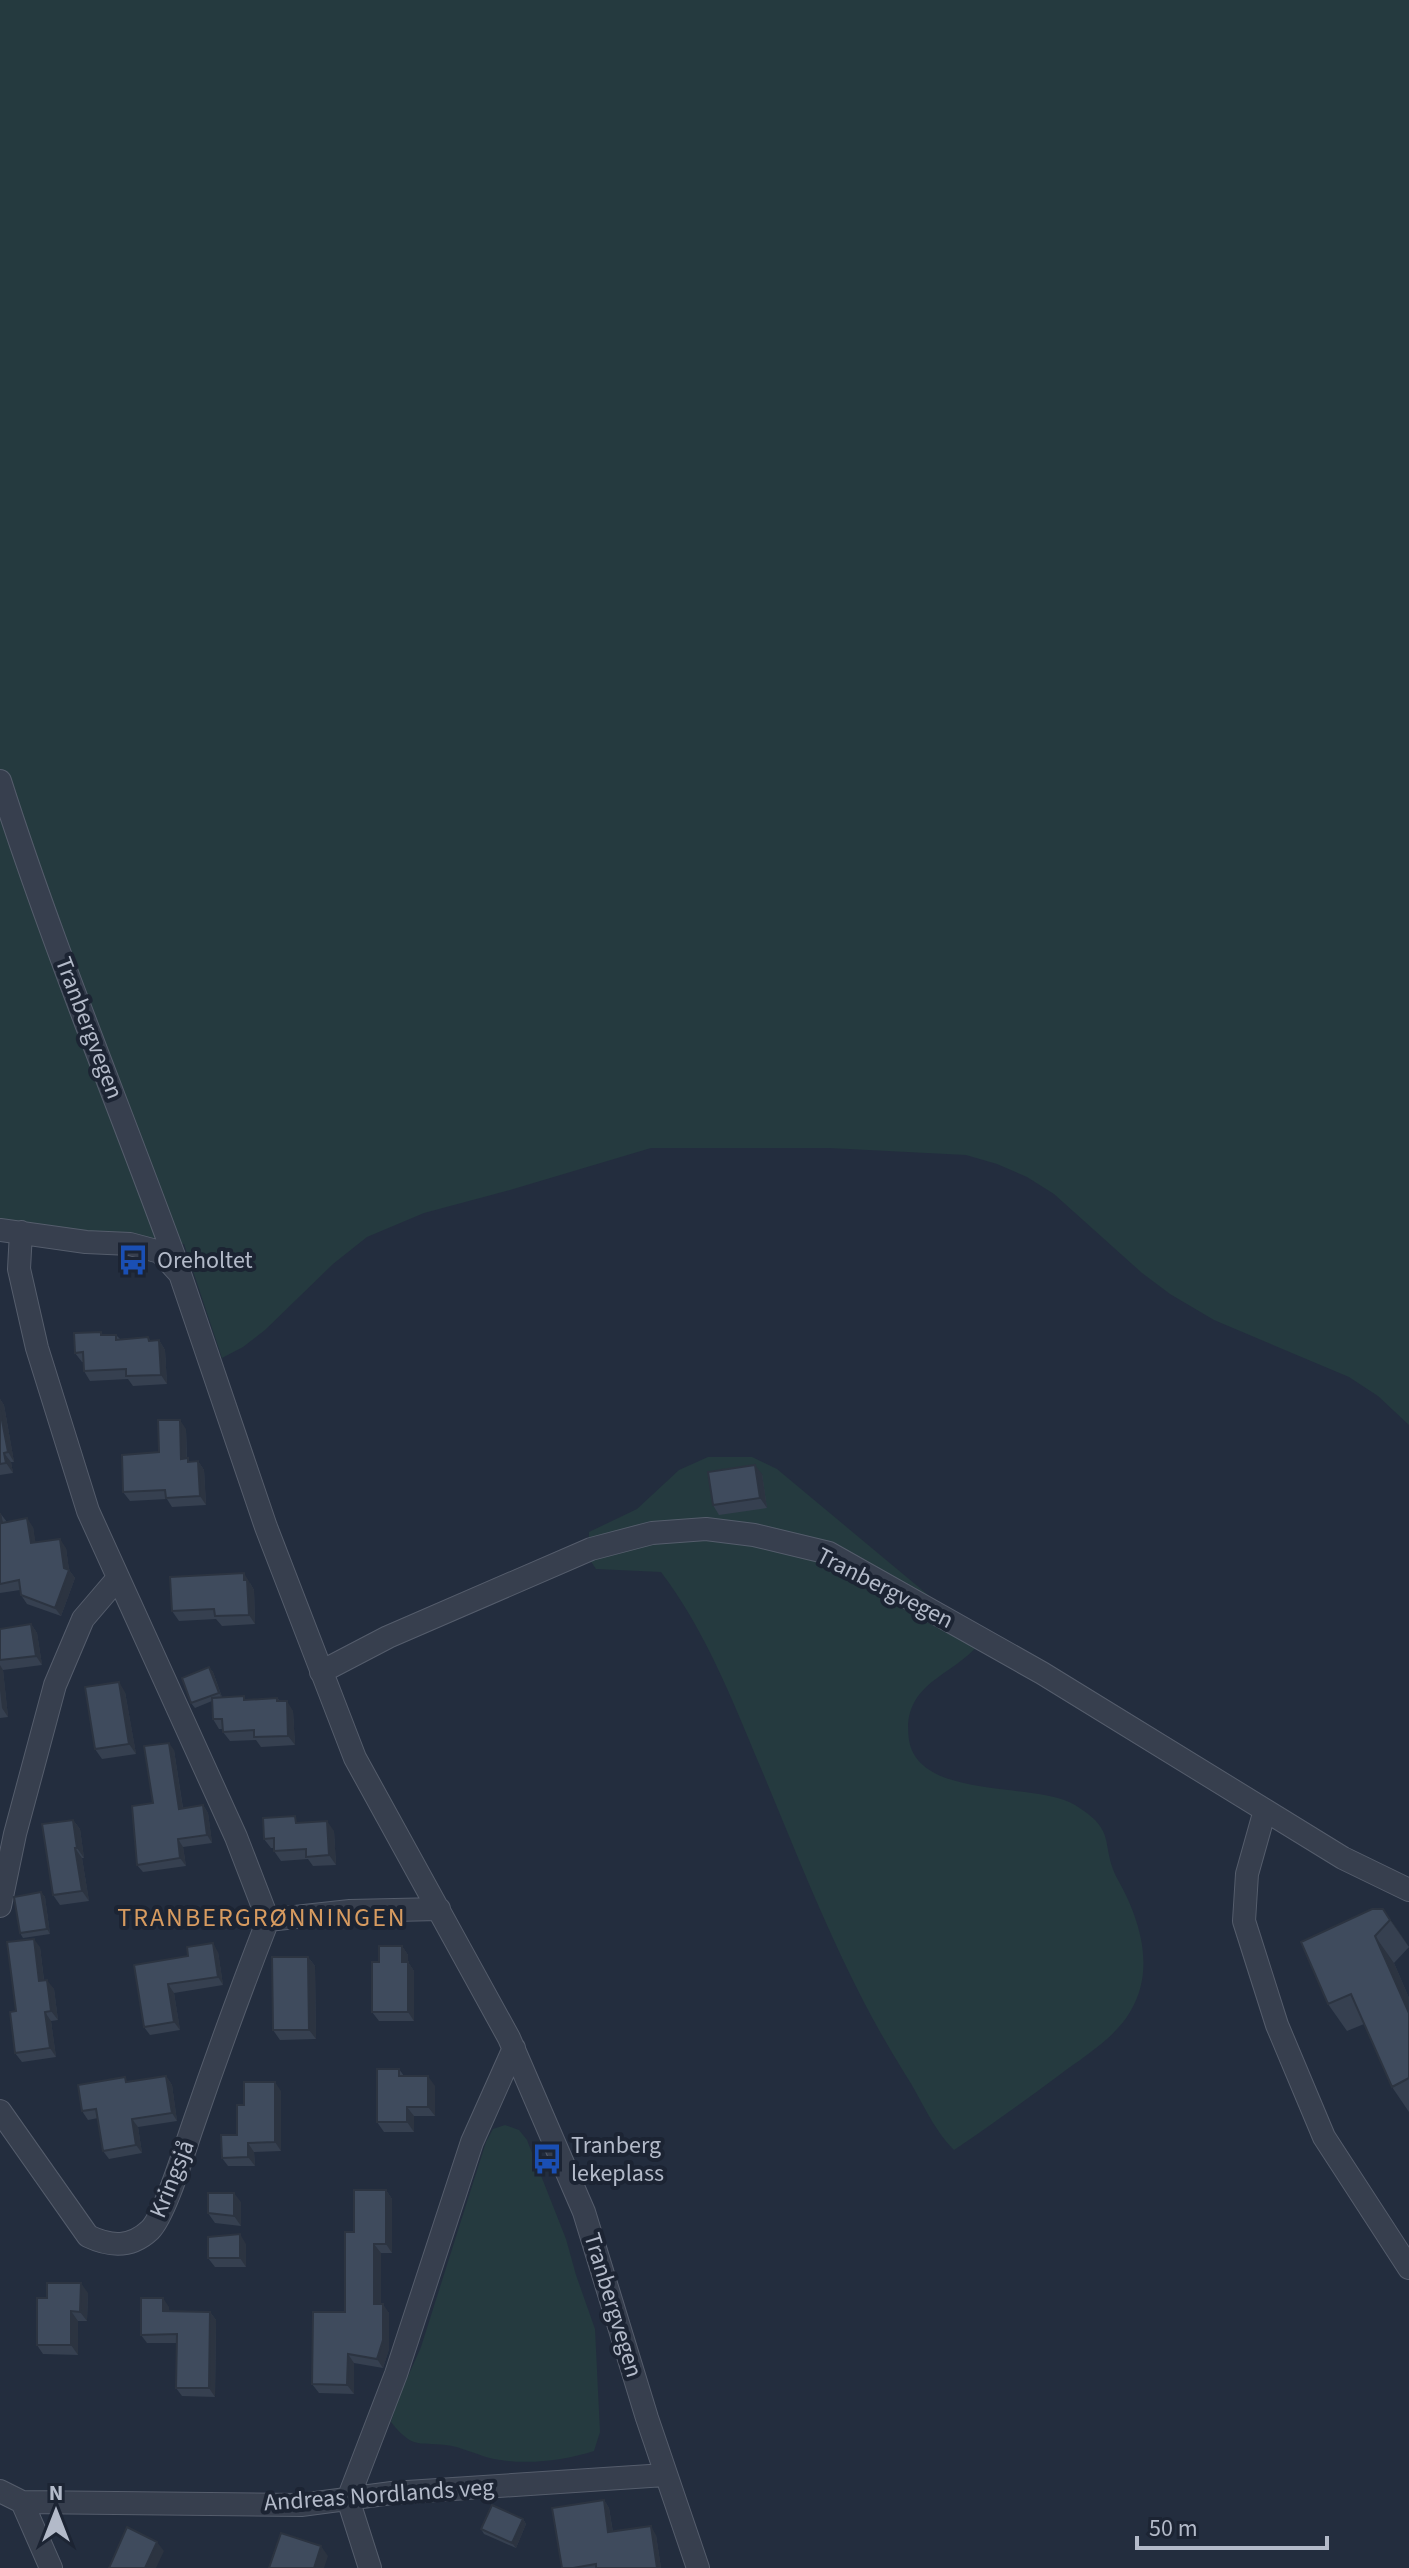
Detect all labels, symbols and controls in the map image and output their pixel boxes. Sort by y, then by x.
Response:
street label: Tranbergvegen [46,952,132,1104]
bus stop icon: Oreholtet [116,1243,150,1277]
place label: Oreholtet [157,1243,253,1278]
street label: Tranbergvegen [810,1538,960,1638]
district label: TRANBERGRØNNINGEN [117,1899,407,1936]
place label: Tranberg lekeplass [571,2128,664,2191]
street label: Kringsjå [141,2135,203,2223]
bus stop icon: Tranberg lekeplass [530,2142,564,2176]
street label: Tranbergvegen [574,2228,652,2382]
street label: Andreas Nordlands veg [263,2470,495,2520]
north arrow [16,2472,96,2552]
text: N [49,2477,63,2509]
scale bar [1137,2500,1327,2550]
text: 50 m [1149,2511,1198,2546]

